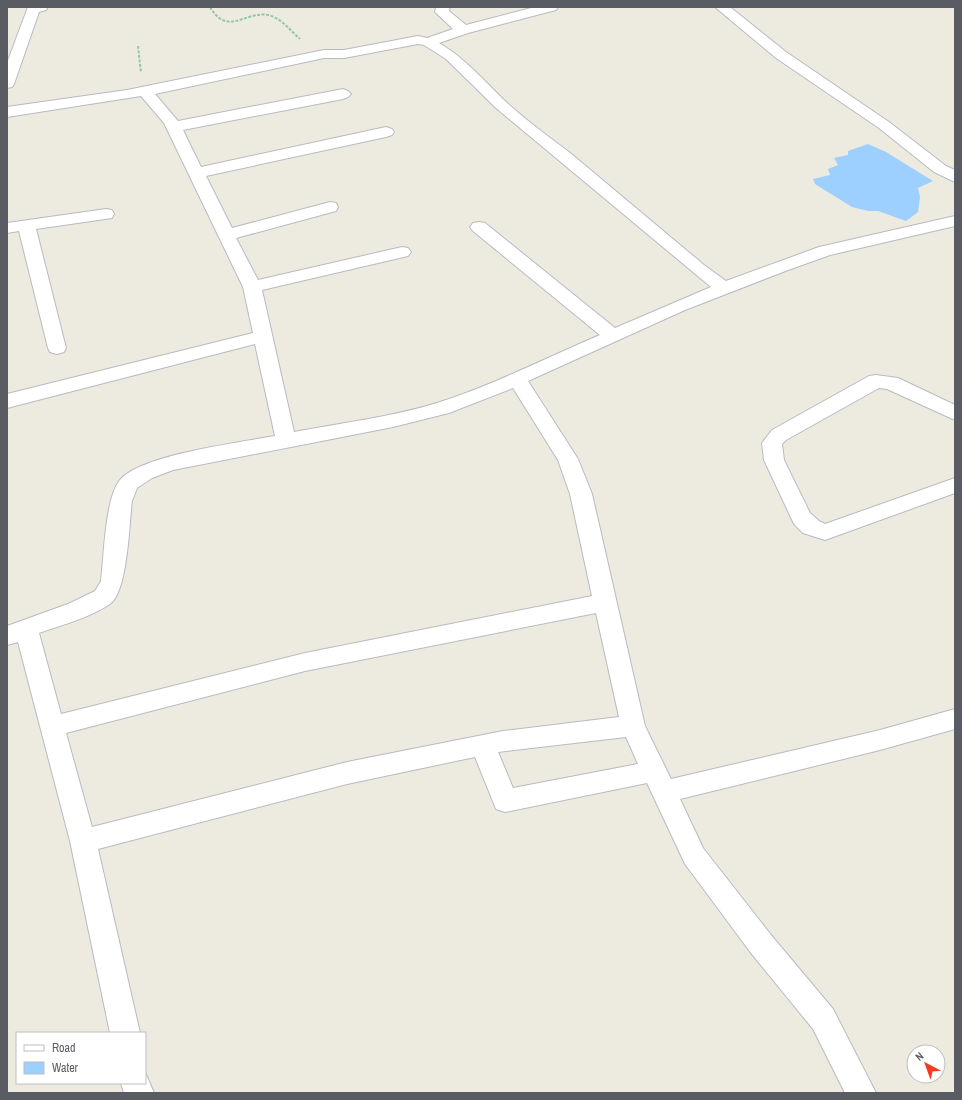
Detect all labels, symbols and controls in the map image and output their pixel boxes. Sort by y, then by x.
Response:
legend [16,1032,146,1084]
text: Road [52,1040,76,1056]
north arrow [906,1044,946,1084]
text: N [912,1049,926,1064]
text: Water [52,1060,79,1076]

